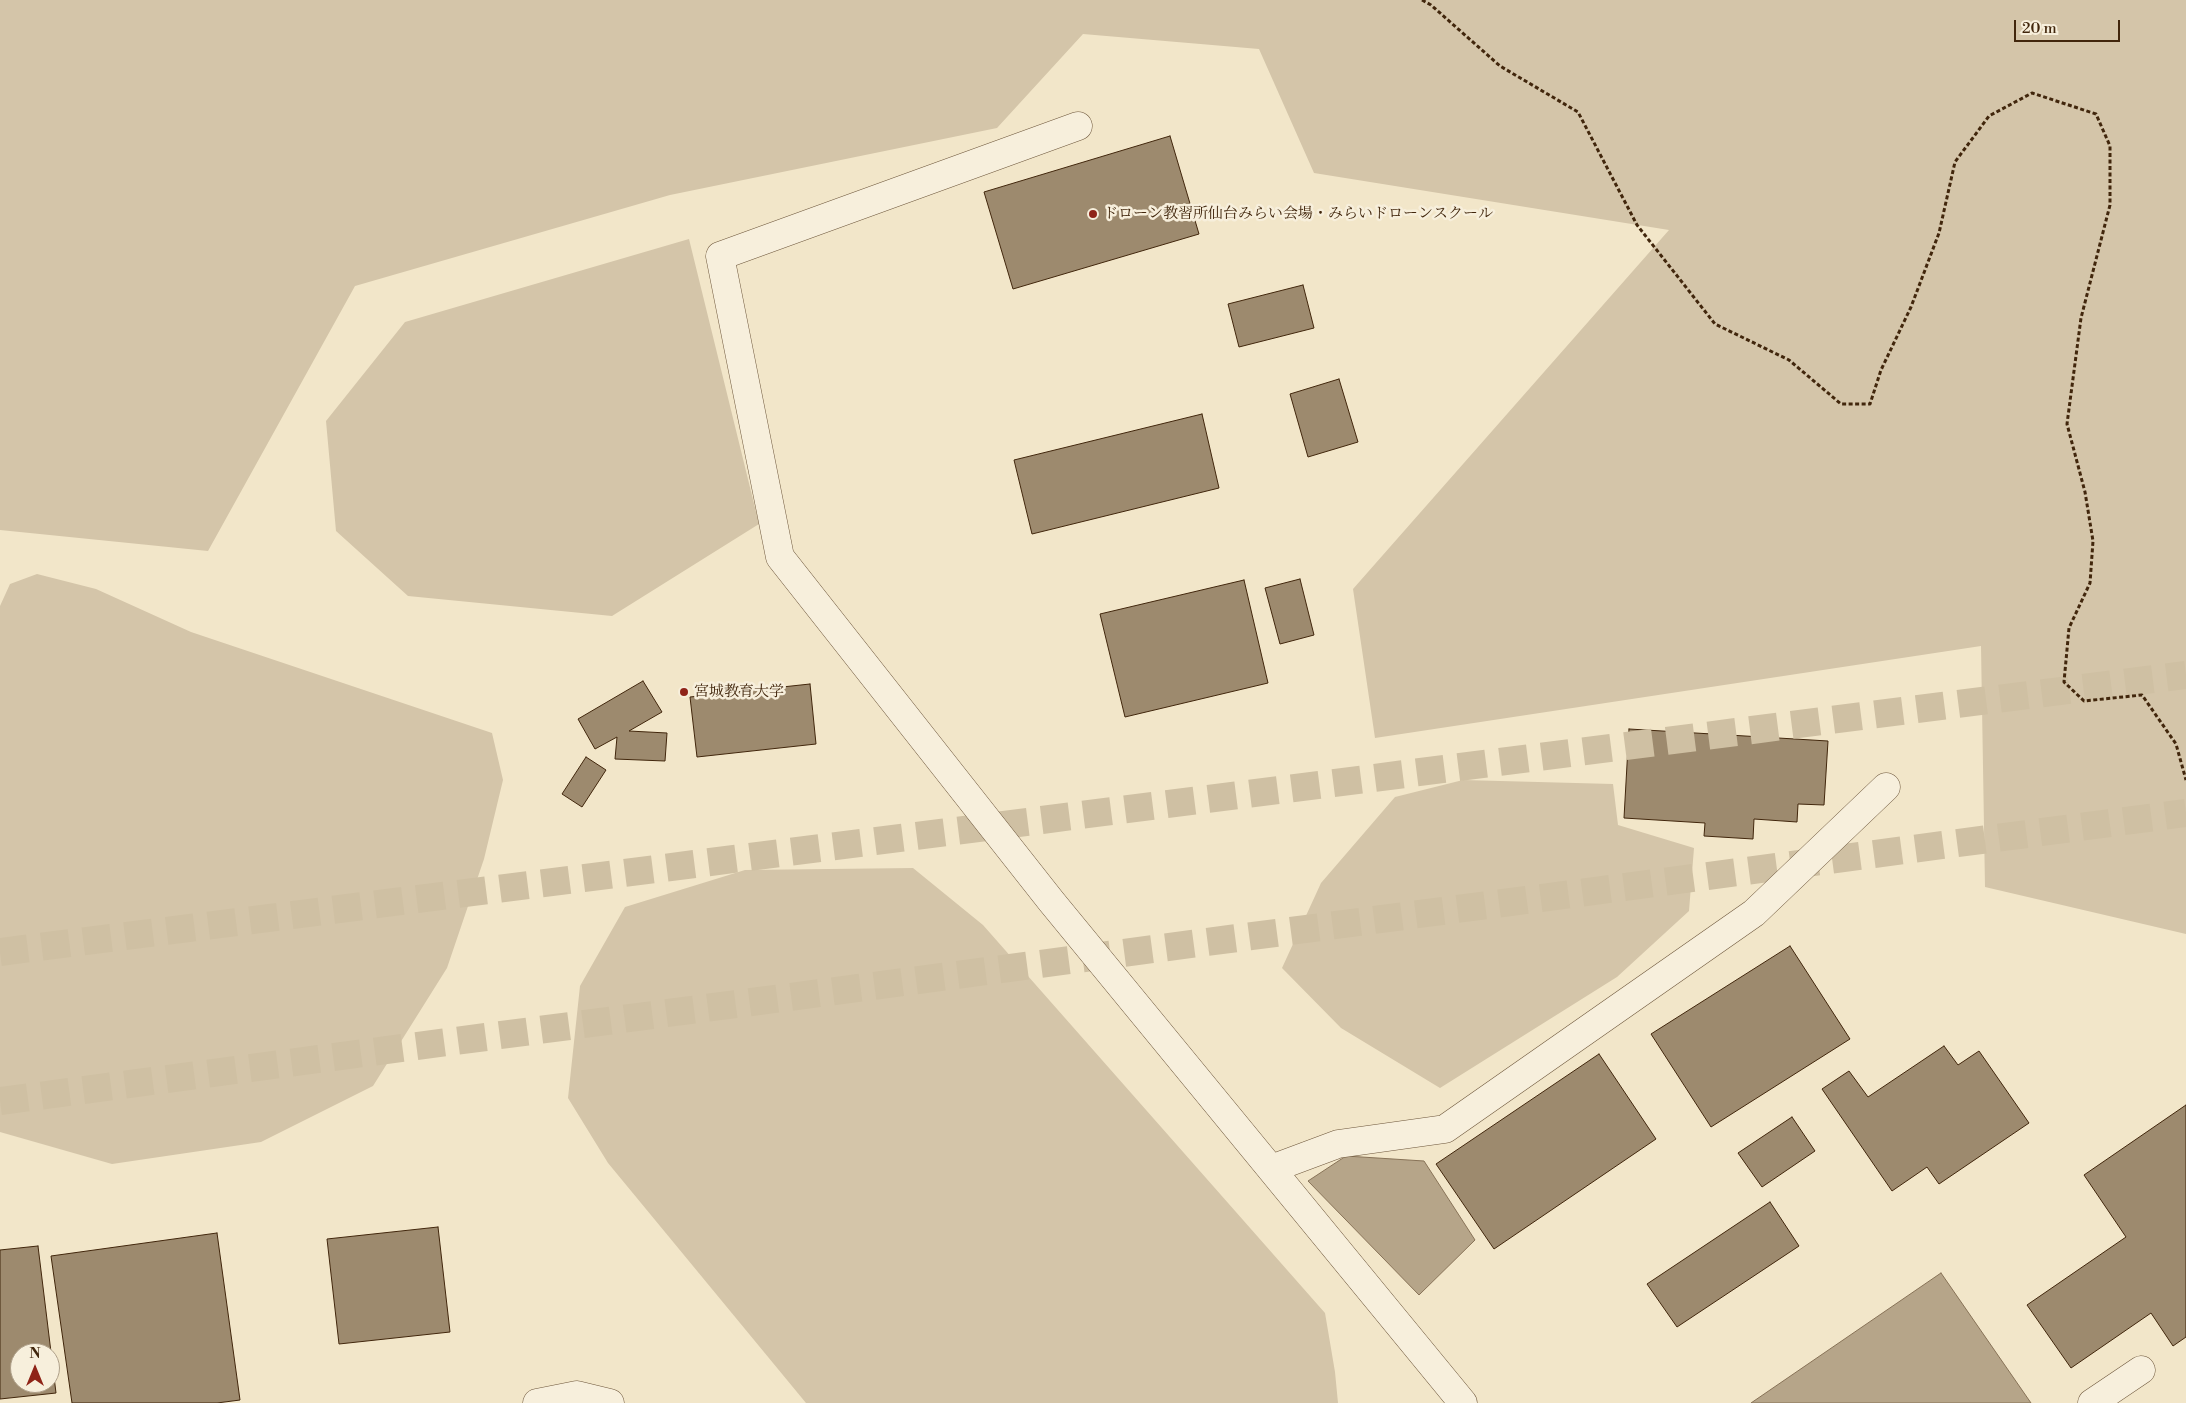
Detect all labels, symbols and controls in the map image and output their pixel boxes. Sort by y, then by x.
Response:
scale bar [2016,10,2122,42]
text: 20 m [2022,19,2057,38]
place label: ドローン教習所仙台みらい会場・みらいドローンスクール [1103,205,1493,223]
marker: ドローン教習所仙台みらい会場・みらいドローンスクール [1087,208,1099,220]
place label: 宮城教育大学 [694,683,784,701]
marker: 宮城教育大学 [678,686,690,698]
north arrow [10,1343,60,1393]
text: N [29,1345,41,1363]

